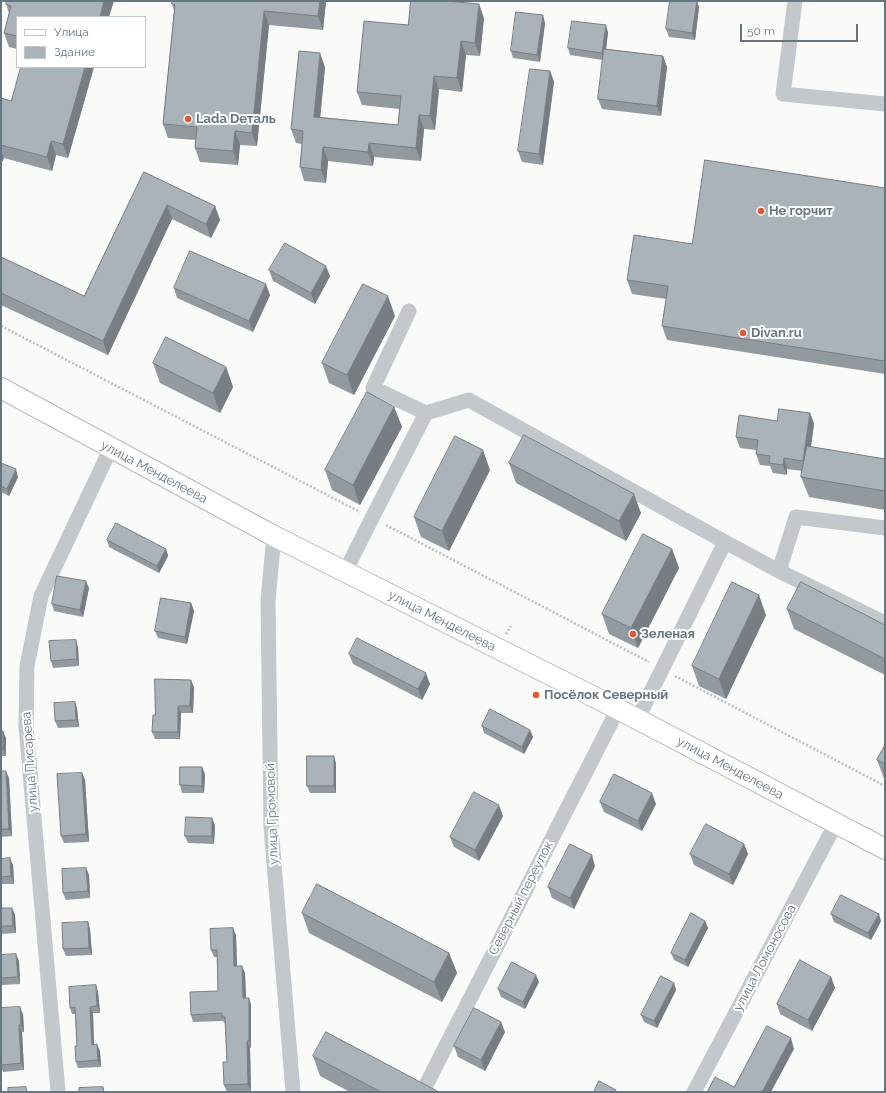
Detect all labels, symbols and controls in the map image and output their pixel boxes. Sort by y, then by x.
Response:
legend [16,16,146,68]
scale bar [742,16,860,42]
text: 50 m [747,24,775,38]
text: Улица [54,25,89,39]
text: Здание [54,45,95,59]
place label: Lada Dеталь [196,111,276,127]
marker: Lada Dеталь [183,114,193,124]
place label: Не горчит [769,203,833,219]
marker: Не горчит [756,206,766,216]
place label: Divan.ru [751,325,802,341]
marker: Divan.ru [738,328,748,338]
street label: улица Менделеева [98,437,210,507]
street label: улица Менделеева [386,587,498,655]
place label: Зеленая [641,626,695,642]
marker: Зеленая [628,629,638,639]
place label: Посёлок Северный [544,687,668,703]
marker: Посёлок Северный [531,690,541,700]
street label: улица Писарева [19,711,41,813]
street label: улица Менделеева [674,733,786,803]
street label: улица Громовой [262,763,282,865]
street label: Северный переулок [485,838,557,958]
street label: улица Ломоносова [730,902,800,1014]

